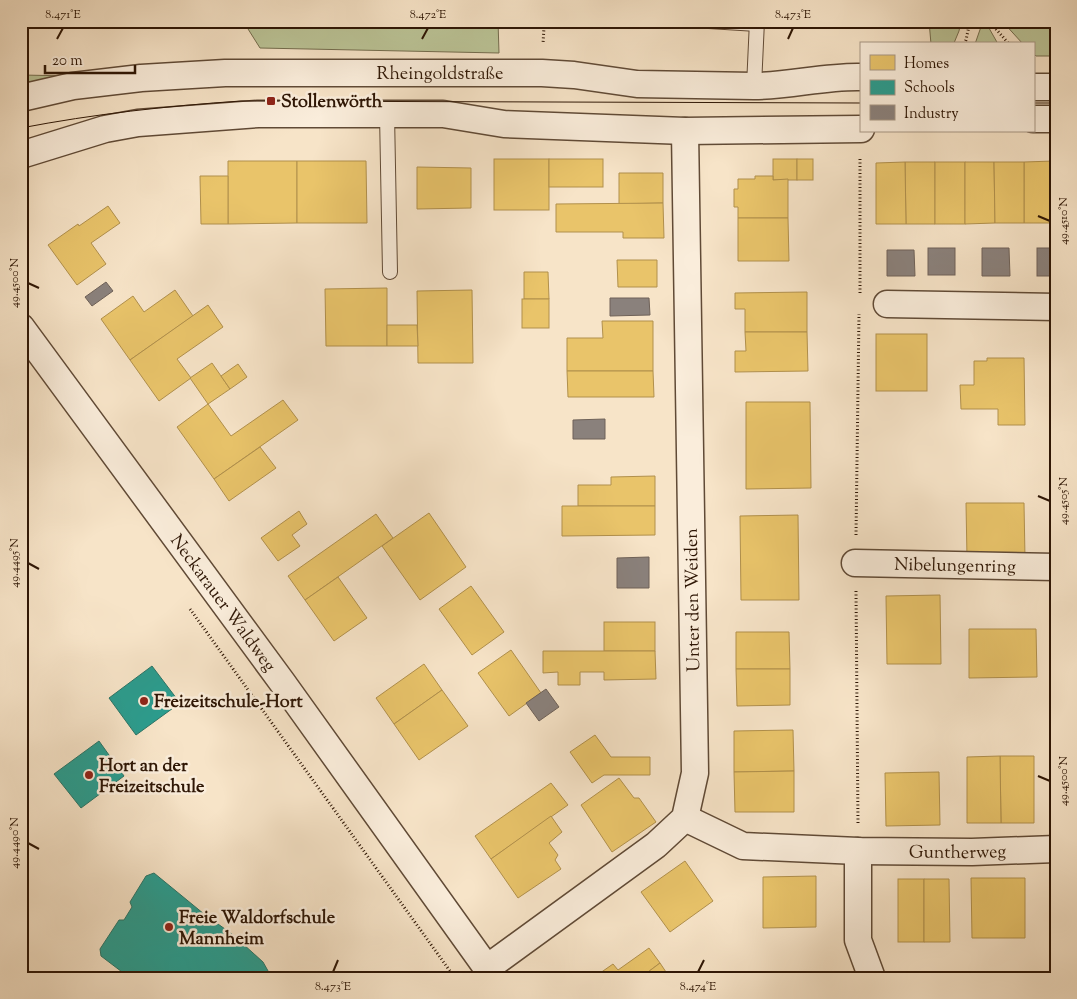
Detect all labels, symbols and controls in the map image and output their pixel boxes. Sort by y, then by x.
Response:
text: 8.471°E [45,6,81,24]
text: 8.472°E [410,6,447,24]
text: 8.473°E [775,6,812,24]
scale bar [45,42,135,74]
legend [860,42,1034,132]
text: 20 m [52,51,83,72]
text: Homes [904,54,949,75]
street label: Rheingoldstraße [377,62,504,88]
text: Schools [904,78,955,99]
place label: Stollenwörth [281,90,383,116]
marker: Stollenwörth [265,95,277,107]
text: Industry [904,104,959,125]
text: 49.4510°N [1055,197,1073,245]
text: 49.4500°N [6,258,24,308]
text: 49.4505°N [1055,477,1073,525]
street label: Unter den Weiden [680,528,708,672]
street label: Neckarauer Waldweg [163,530,281,678]
text: 49.4495°N [6,538,24,588]
street label: Nibelungenring [894,553,1016,581]
place label: Freizeitschule-Hort [154,690,303,716]
marker: Freizeitschule-Hort [138,695,150,707]
place label: Hort an der Freizeitschule [99,754,205,801]
text: 49.4500°N [1055,756,1073,806]
marker: Hort an der Freizeitschule [83,769,95,781]
text: 49.4490°N [6,817,24,869]
street label: Guntherweg [909,840,1007,867]
place label: Freie Waldorfschule Mannheim [179,906,336,953]
marker: Freie Waldorfschule Mannheim [163,921,175,933]
text: 8.473°E [315,978,352,996]
text: 8.474°E [680,978,717,996]

